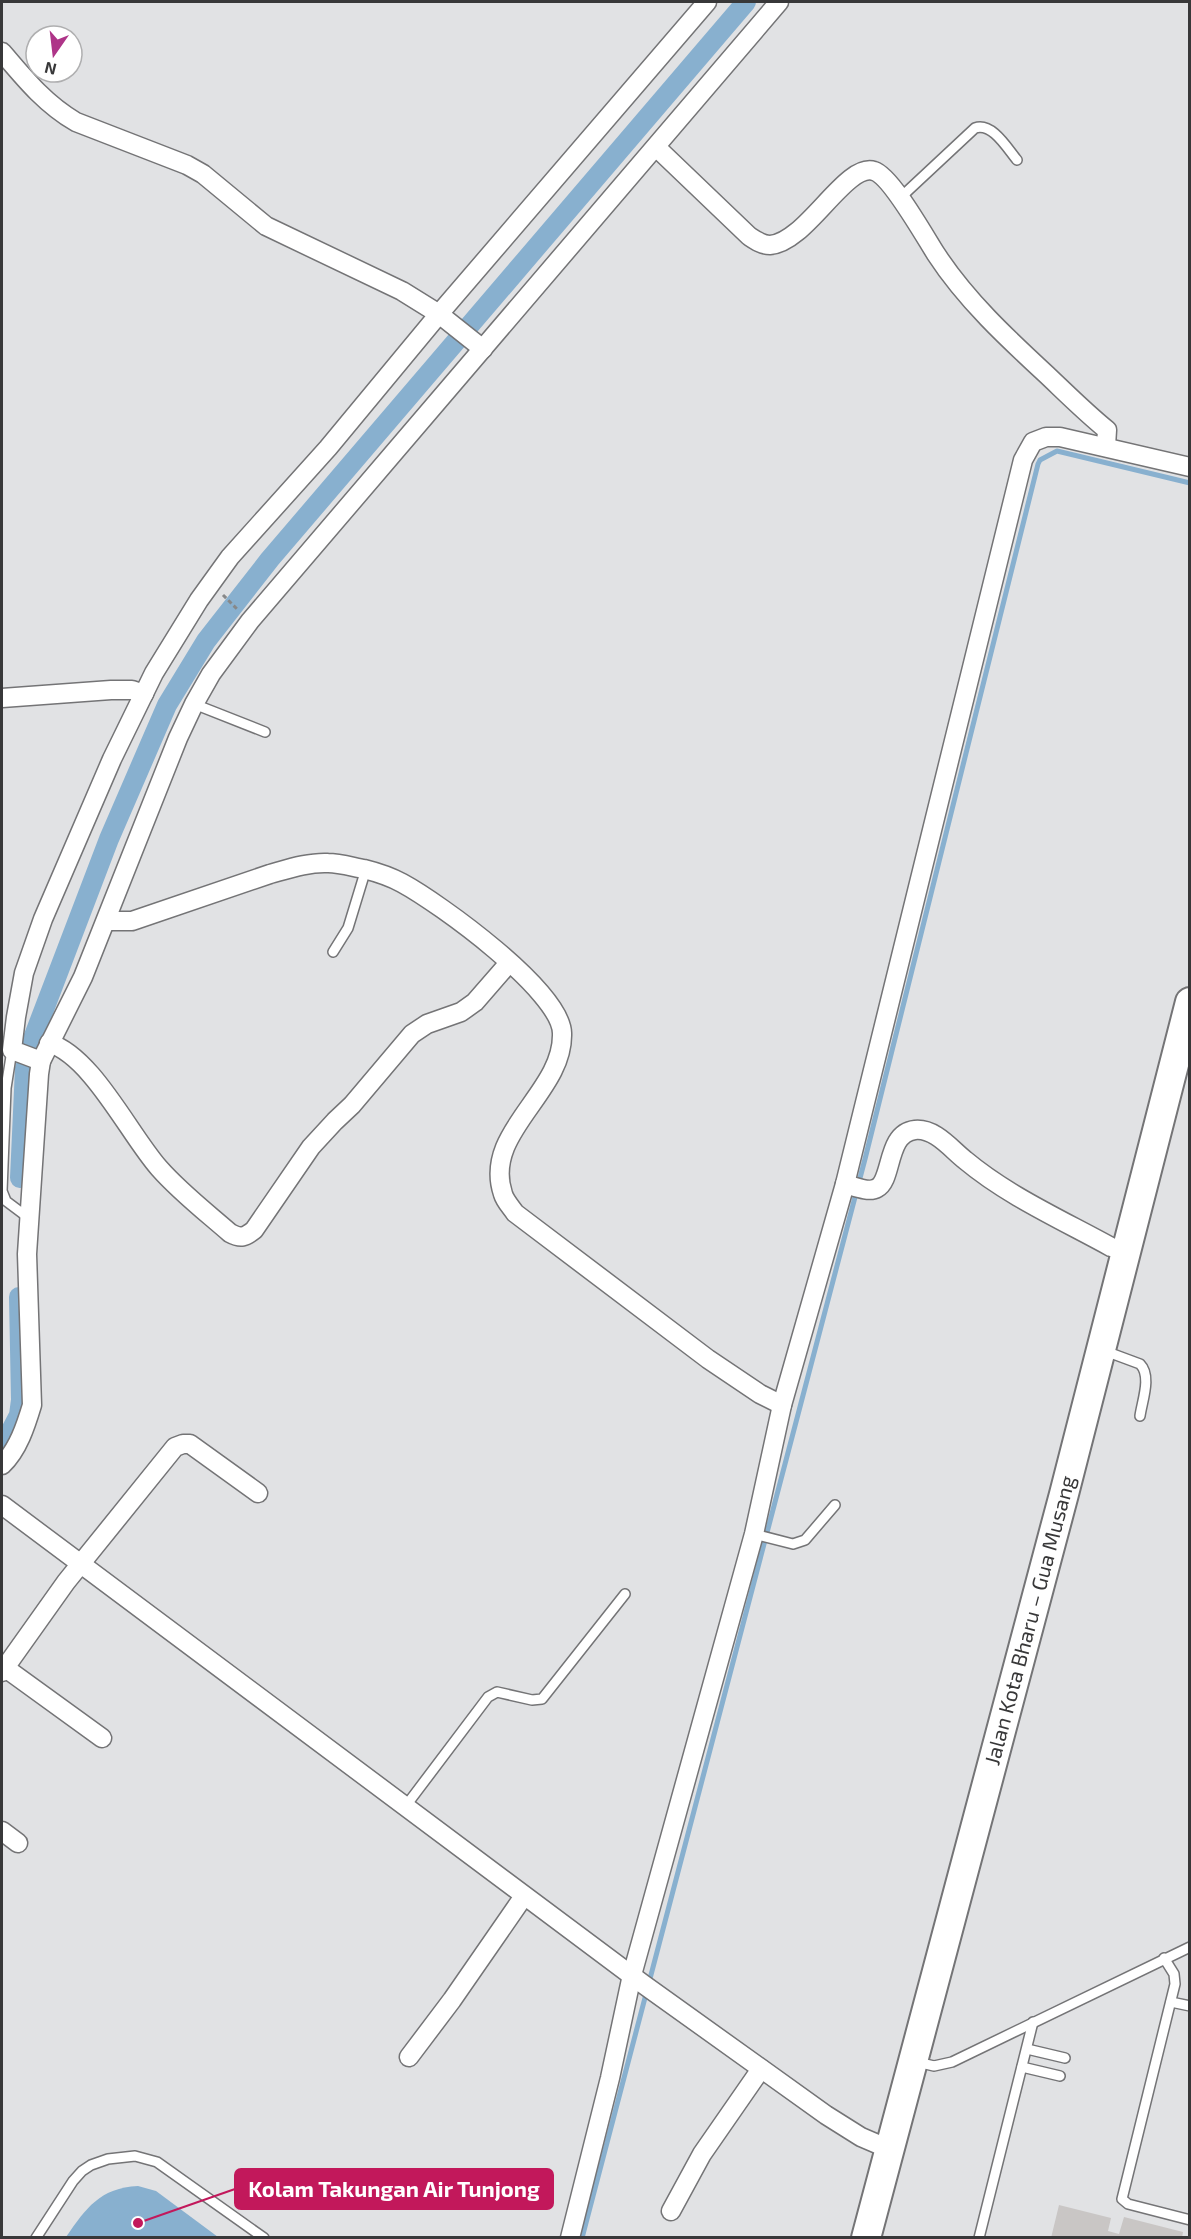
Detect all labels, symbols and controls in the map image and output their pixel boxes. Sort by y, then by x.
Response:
north arrow [24,24,84,84]
text: N [42,58,58,80]
street label: Jalan Kota Bharu – Gua Musang [978,1472,1079,1768]
callout: Kolam Takungan Air Tunjong [235,2169,553,2209]
text: Kolam Takungan Air Tunjong [248,2175,540,2201]

